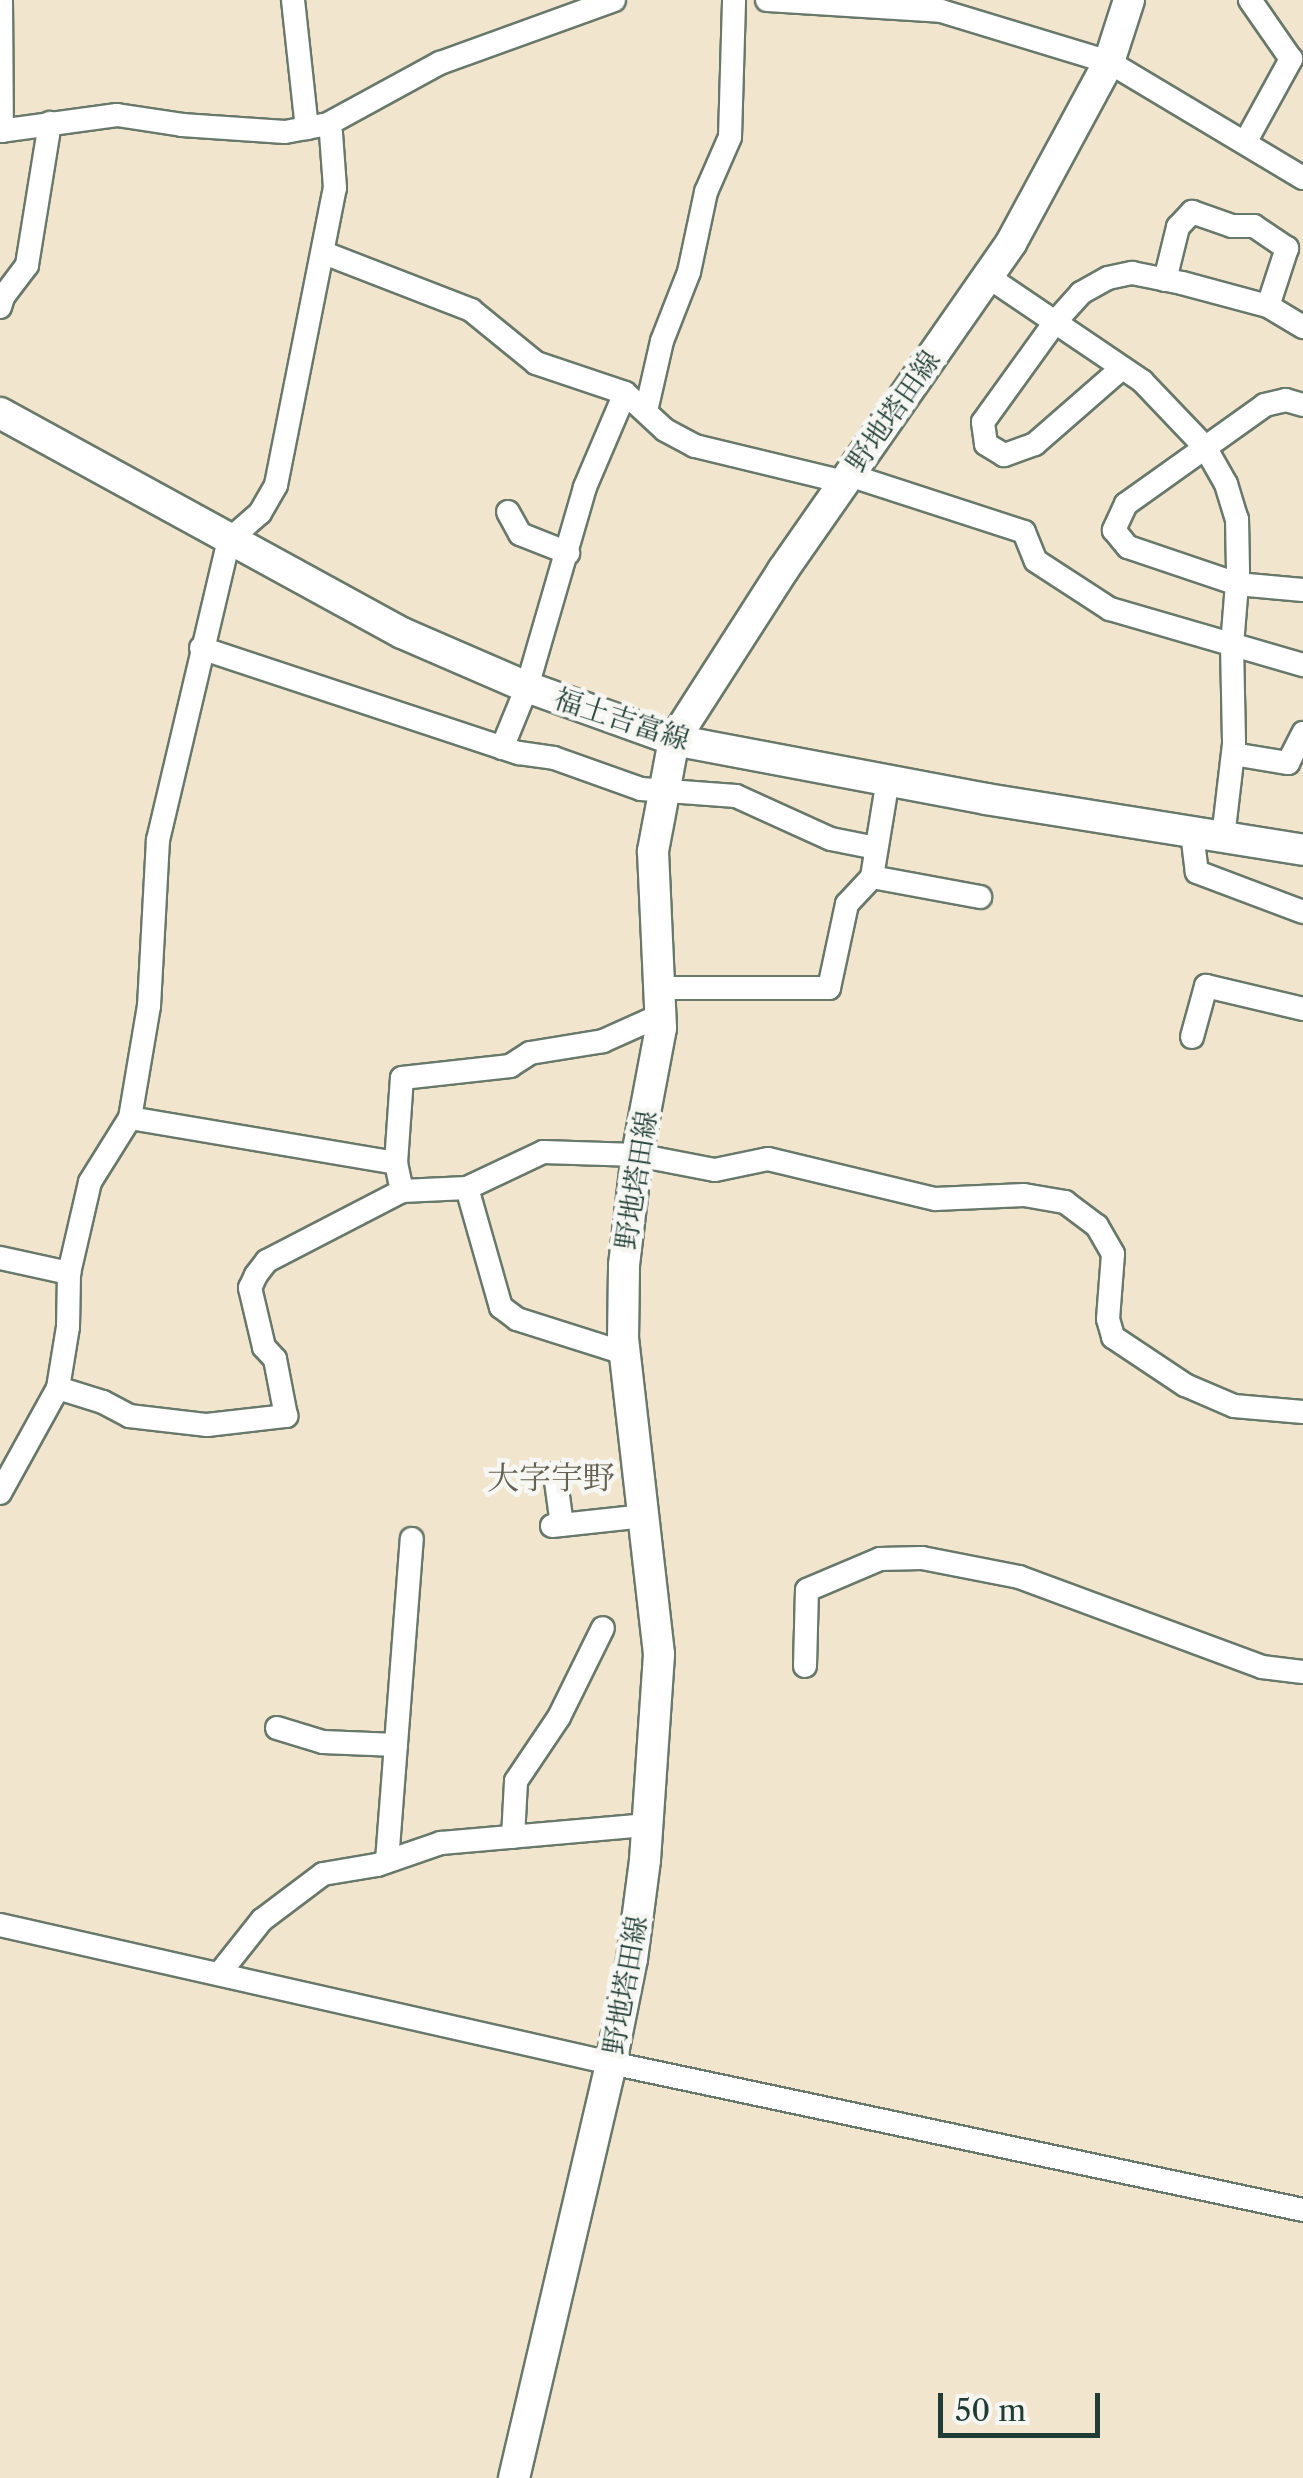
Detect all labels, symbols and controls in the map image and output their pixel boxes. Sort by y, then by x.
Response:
street label: 野地塔田線 [839,344,947,478]
street label: 福土吉富線 [550,681,694,757]
street label: 野地塔田線 [608,1108,664,1252]
district label: 大字宇野 [487,1459,615,1497]
street label: 野地塔田線 [596,1913,654,2057]
scale bar [943,2373,1106,2435]
text: 50 m [955,2392,1026,2429]

